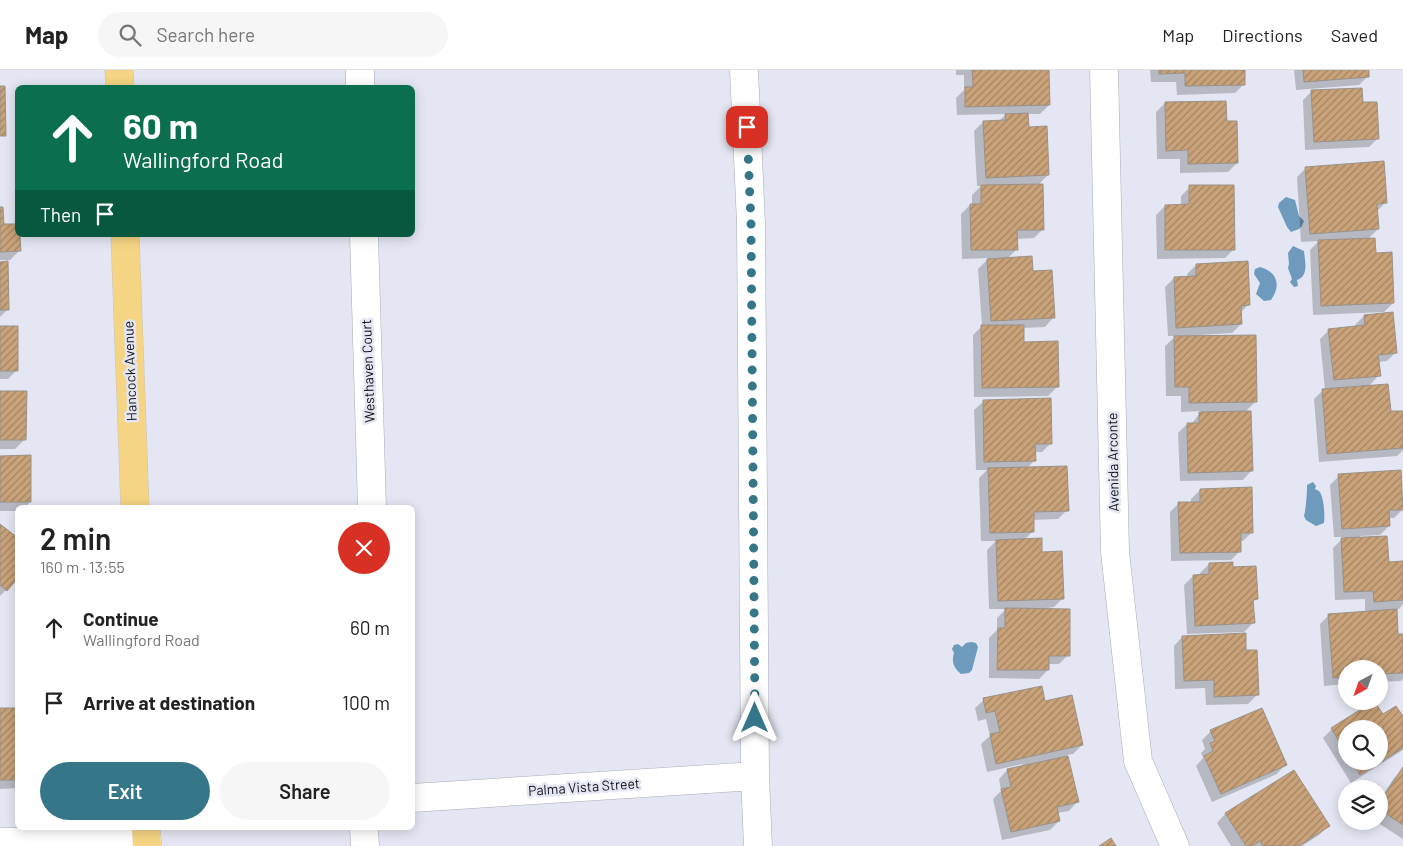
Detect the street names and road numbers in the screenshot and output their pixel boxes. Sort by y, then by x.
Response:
street label: Westhaven Court [357,319,378,423]
street label: Hancock Avenue [119,321,140,421]
street label: Avenida Arconte [1103,412,1122,512]
street label: Palma Vista Street [528,774,640,799]

